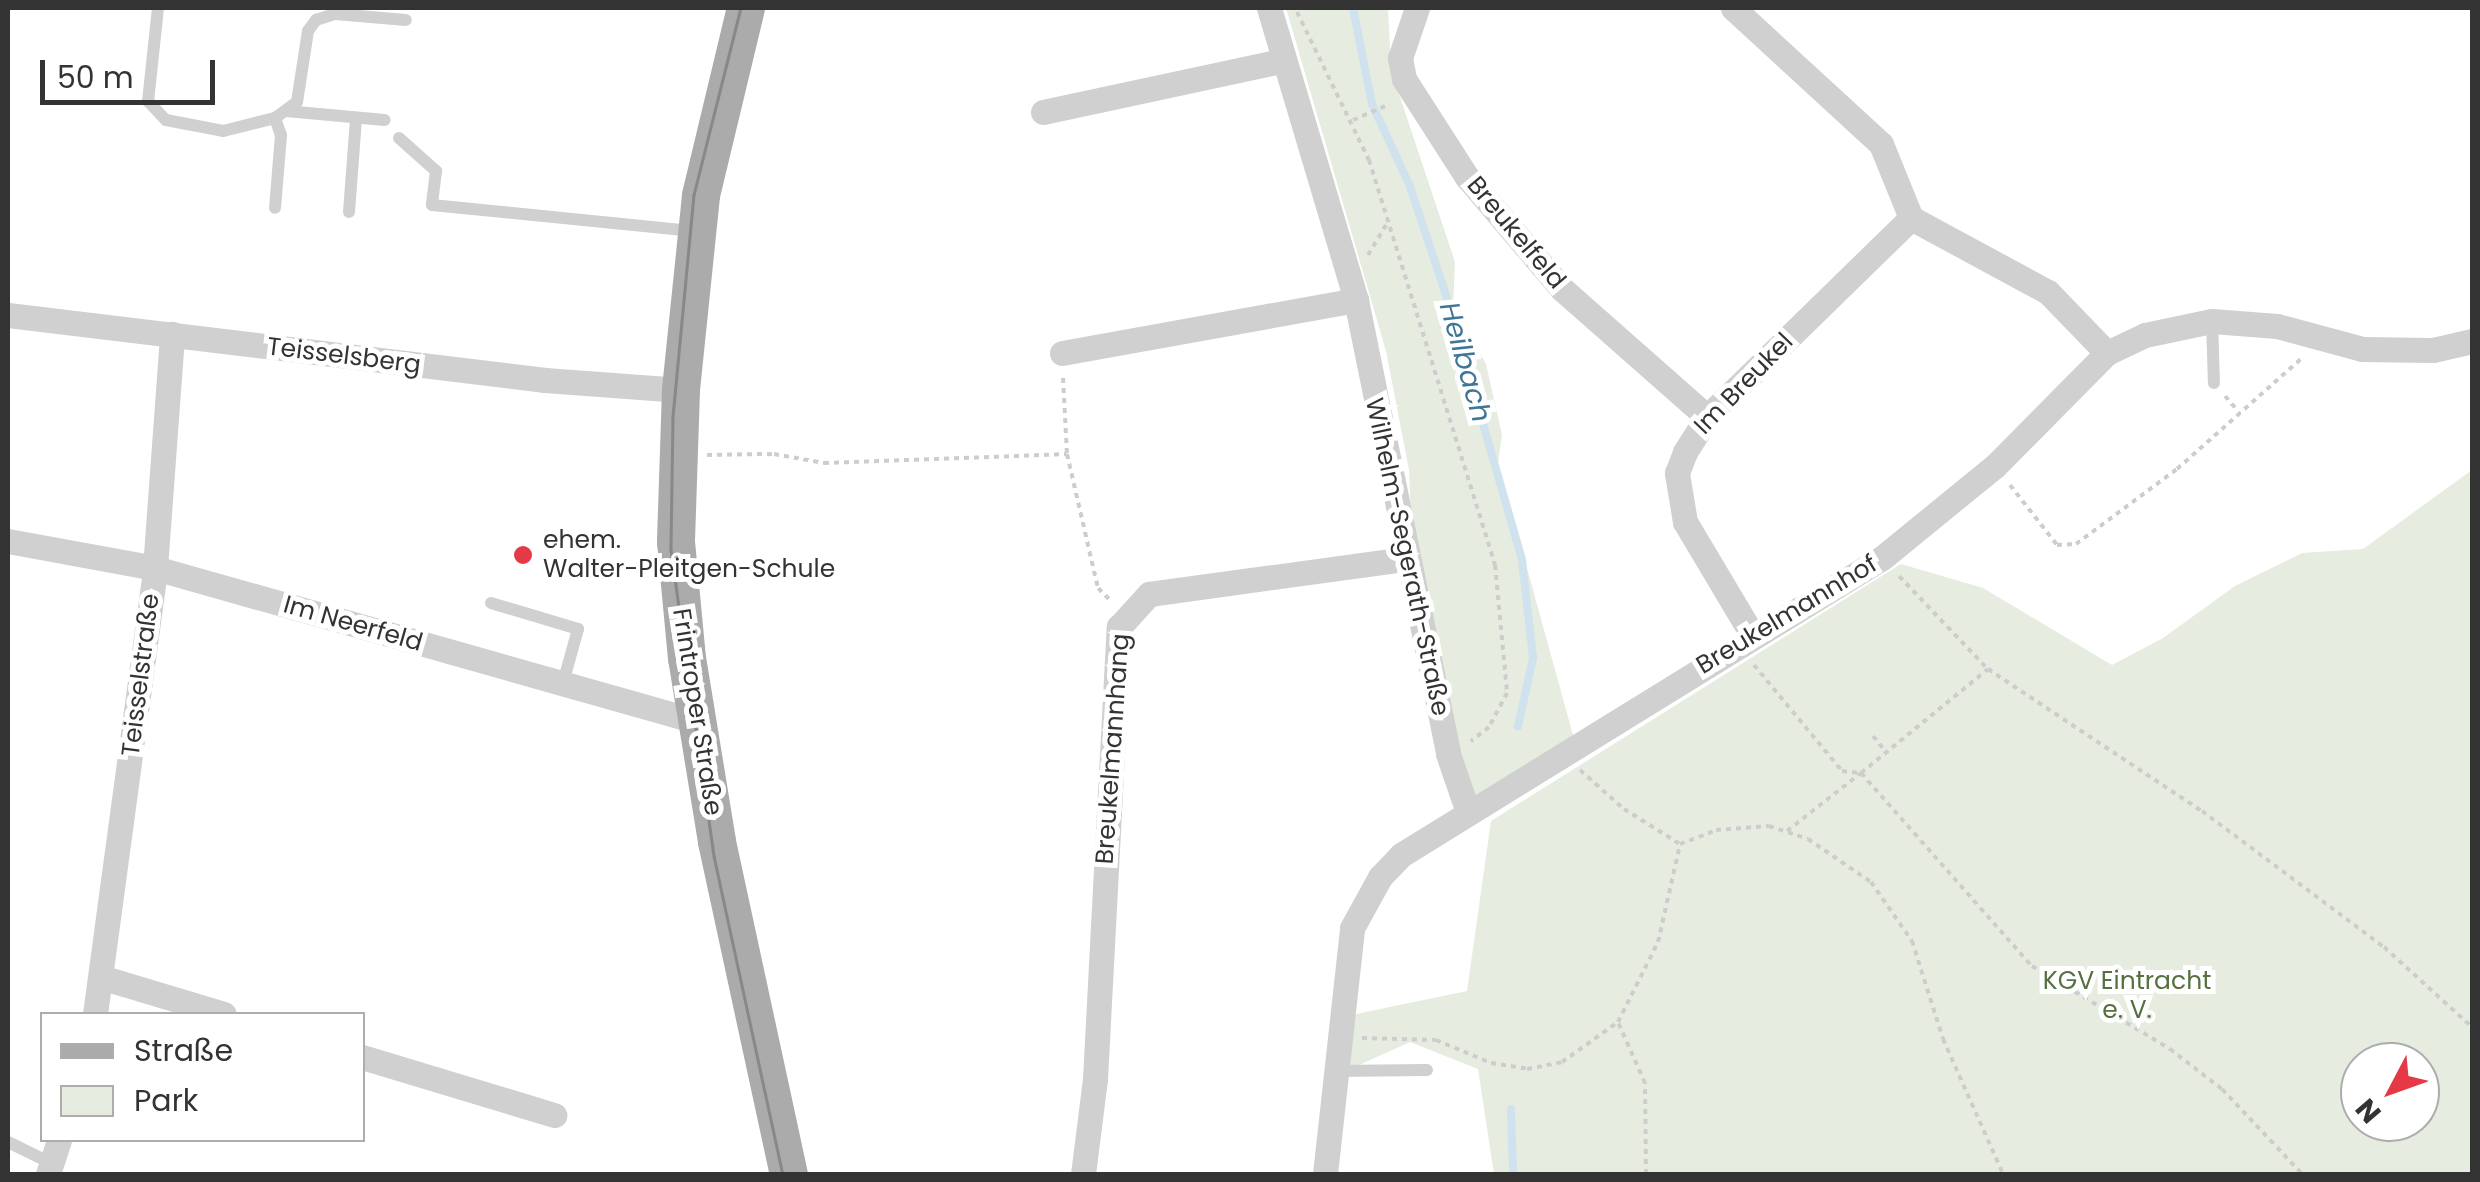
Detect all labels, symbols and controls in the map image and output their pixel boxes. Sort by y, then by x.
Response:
scale bar [45,40,220,102]
text: 50 m [57,56,134,99]
street label: Breukelfeld [1460,171,1572,295]
water label: Heilbach [1432,298,1498,426]
street label: Im Breukel [1688,327,1800,441]
street label: Teisselsberg [265,332,423,380]
street label: Wilhelm-Segerath-Straße [1359,395,1455,719]
place label: ehem. Walter-Pleitgen-Schule [543,526,835,585]
marker: ehem. Walter-Pleitgen-Schule [512,544,534,566]
street label: Breukelmannhof [1691,549,1883,681]
street label: Im Neerfeld [280,590,426,658]
street label: Teisselstraße [116,592,166,758]
street label: Frintroper Straße [666,606,728,818]
street label: Breukelmannhang [1090,633,1136,865]
park label: KGV Eintracht e. V. [2043,967,2211,1026]
legend [40,1012,365,1142]
text: Straße [134,1029,233,1072]
north arrow [2340,1042,2440,1142]
text: Park [134,1079,198,1122]
text: N [2347,1090,2390,1131]

